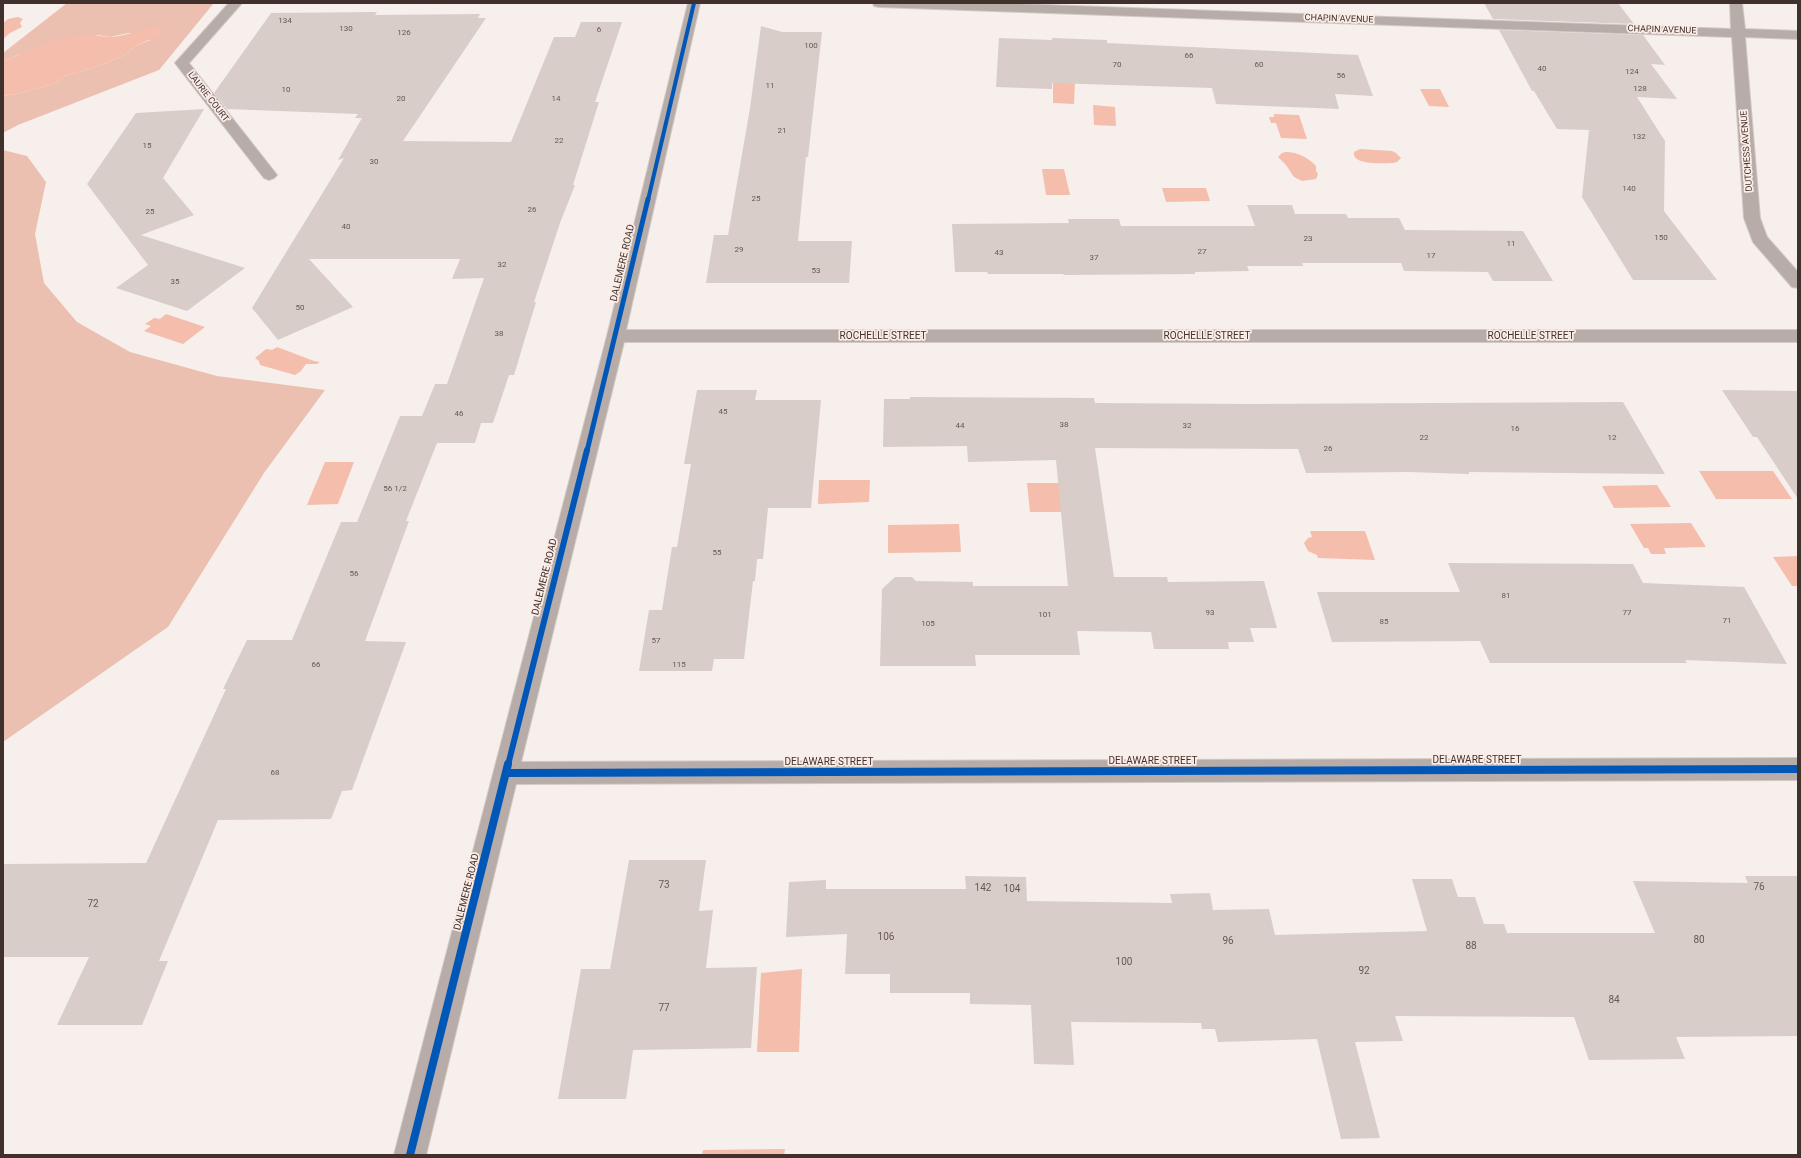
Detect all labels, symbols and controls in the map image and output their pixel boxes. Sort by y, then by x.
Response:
street label: CHAPIN AVENUE [1304,12,1374,26]
house number: 134 [278,16,292,26]
street label: CHAPIN AVENUE [1627,23,1697,37]
house number: 130 [339,24,353,34]
house number: 6 [597,25,601,35]
house number: 126 [397,28,411,38]
house number: 100 [804,41,818,51]
house number: 66 [1185,51,1193,61]
house number: 70 [1113,60,1121,70]
house number: 60 [1255,60,1263,70]
house number: 40 [1538,64,1546,74]
house number: 124 [1625,67,1639,77]
street label: LAURIE COURT [185,70,231,124]
house number: 56 [1337,71,1345,81]
house number: 11 [766,81,774,91]
house number: 128 [1633,84,1647,94]
house number: 10 [282,85,290,95]
house number: 20 [397,94,405,104]
house number: 14 [552,94,560,104]
street label: DUTCHESS AVENUE [1739,110,1755,192]
house number: 21 [778,126,786,136]
house number: 132 [1632,132,1646,142]
house number: 22 [555,136,563,146]
house number: 15 [143,141,151,151]
house number: 30 [370,157,378,167]
house number: 140 [1622,184,1636,194]
house number: 25 [752,194,760,204]
house number: 26 [528,205,536,215]
house number: 25 [146,207,154,217]
house number: 40 [342,222,350,232]
street label: DALEMERE ROAD [608,223,638,303]
house number: 150 [1654,233,1668,243]
house number: 23 [1304,234,1312,244]
house number: 11 [1507,239,1515,249]
house number: 29 [735,245,743,255]
house number: 27 [1198,247,1206,257]
house number: 43 [995,248,1003,258]
house number: 17 [1427,251,1435,261]
house number: 37 [1090,253,1098,263]
house number: 32 [498,260,506,270]
house number: 53 [812,266,820,276]
house number: 35 [171,277,179,287]
house number: 50 [296,303,304,313]
house number: 38 [495,329,503,339]
street label: ROCHELLE STREET [840,330,926,342]
street label: ROCHELLE STREET [1164,330,1250,342]
street label: ROCHELLE STREET [1488,330,1574,342]
house number: 45 [719,407,727,417]
house number: 46 [455,409,463,419]
house number: 38 [1060,420,1068,430]
house number: 44 [956,421,964,431]
house number: 32 [1183,421,1191,431]
house number: 16 [1511,424,1519,434]
house number: 22 [1420,433,1428,443]
house number: 12 [1608,433,1616,443]
house number: 26 [1324,444,1332,454]
house number: 56 1/2 [383,484,407,494]
street label: DALEMERE ROAD [530,537,560,617]
house number: 55 [713,548,721,558]
house number: 56 [350,569,358,579]
house number: 81 [1502,591,1510,601]
house number: 93 [1206,608,1214,618]
house number: 77 [1623,608,1631,618]
house number: 101 [1038,610,1052,620]
house number: 71 [1723,616,1731,626]
house number: 85 [1380,617,1388,627]
house number: 105 [921,619,935,629]
house number: 57 [652,636,660,646]
house number: 66 [312,660,320,670]
house number: 115 [672,660,686,670]
street label: DELAWARE STREET [1433,754,1521,766]
street label: DELAWARE STREET [1109,755,1197,767]
street label: DELAWARE STREET [785,756,873,768]
house number: 68 [271,768,279,778]
street label: DALEMERE ROAD [452,852,482,932]
house number: 73 [658,879,670,891]
house number: 76 [1753,881,1765,893]
house number: 142 [975,882,991,894]
house number: 104 [1004,883,1020,895]
house number: 72 [87,898,99,910]
house number: 106 [878,931,894,943]
house number: 80 [1693,934,1705,946]
house number: 96 [1222,935,1234,947]
house number: 88 [1465,940,1477,952]
house number: 100 [1116,956,1132,968]
house number: 92 [1358,965,1370,977]
house number: 84 [1608,994,1620,1006]
house number: 77 [658,1002,670,1014]

